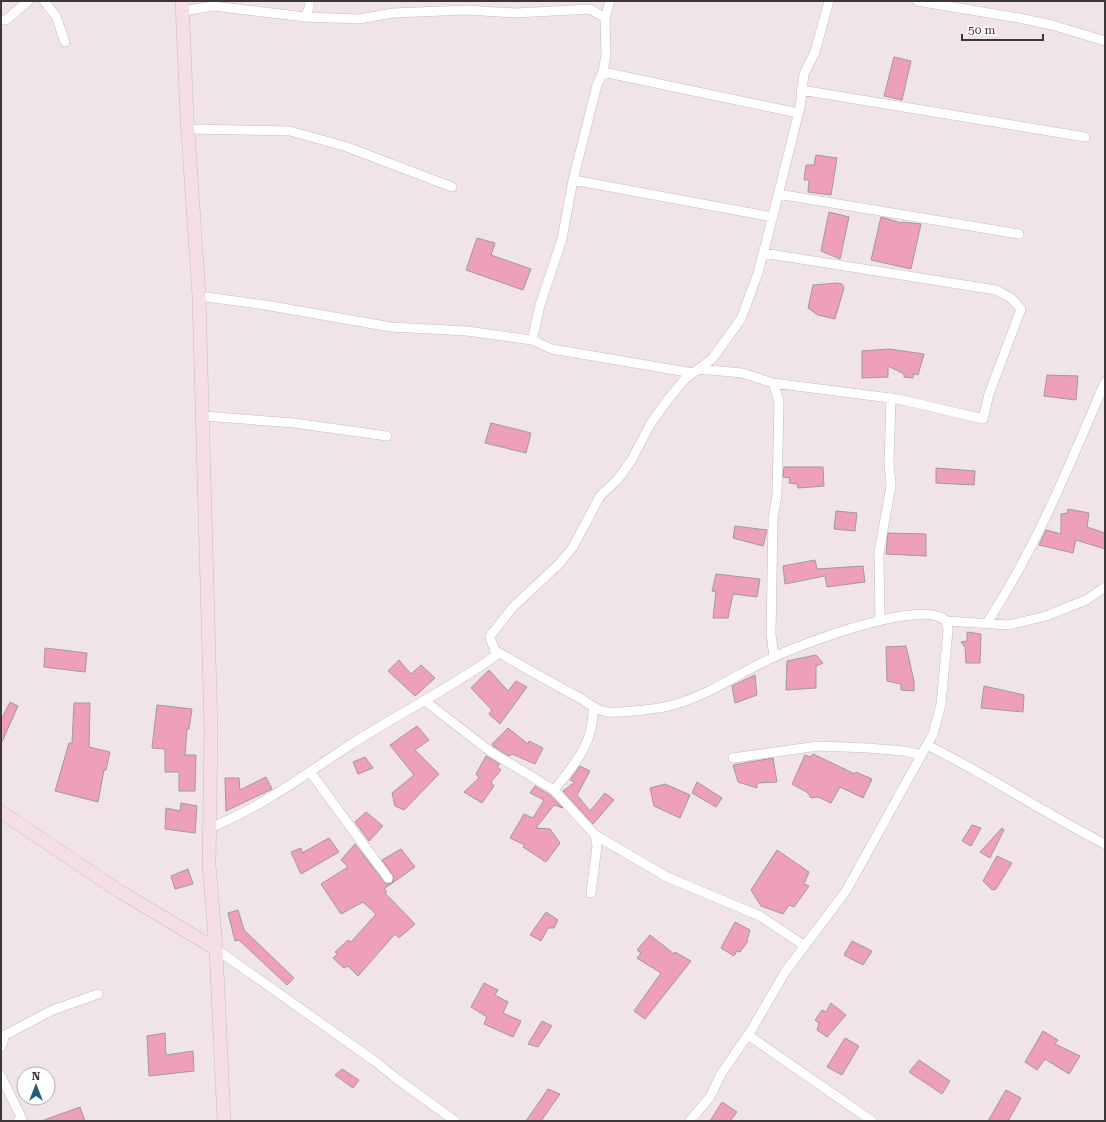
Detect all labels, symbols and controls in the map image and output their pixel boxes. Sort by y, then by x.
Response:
scale bar [962,16,1043,42]
text: 50 m [968,23,995,37]
north arrow [16,1066,56,1106]
text: N [32,1070,41,1083]

